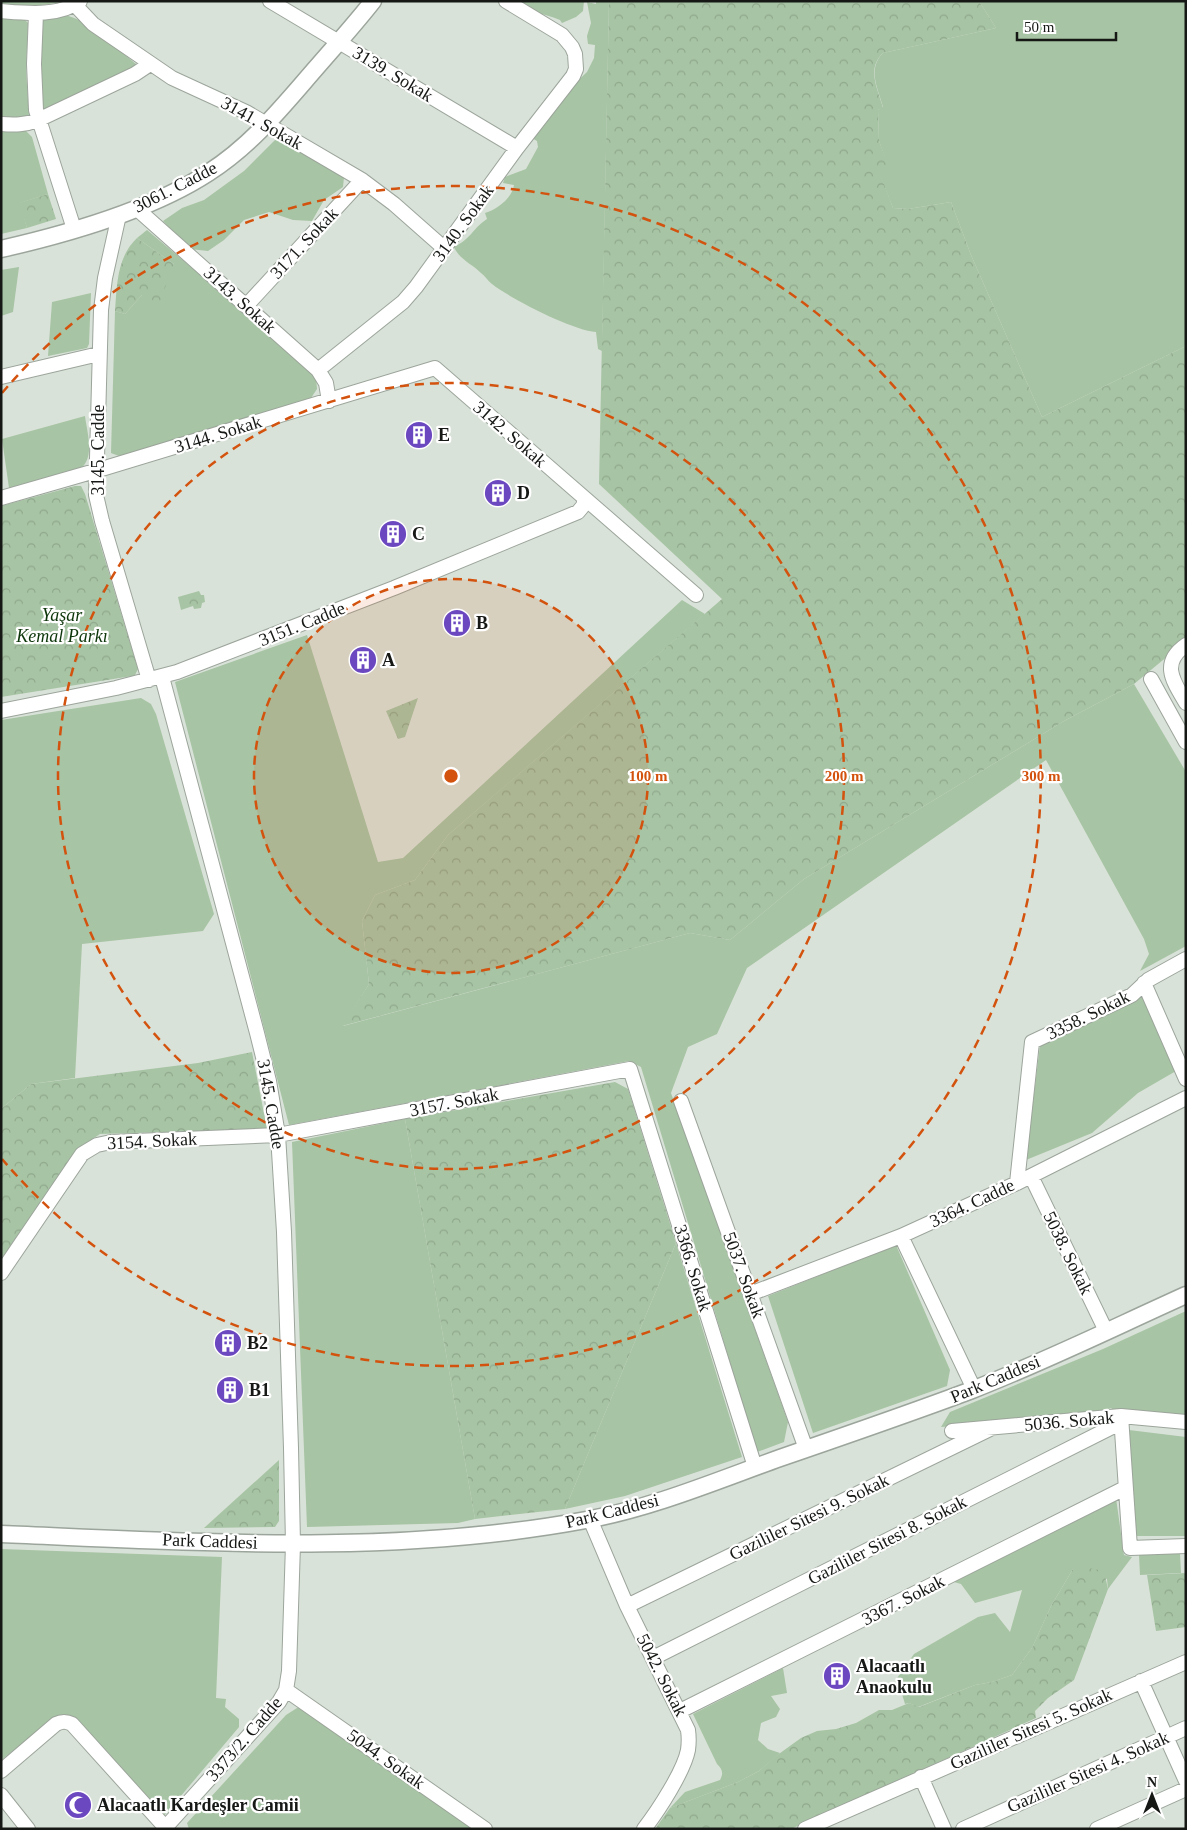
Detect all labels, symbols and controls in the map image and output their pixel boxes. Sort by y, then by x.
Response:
scale bar [1017,10,1116,42]
text: 50 m [1024,19,1055,35]
street label: 3139. Sokak [349,42,437,106]
street label: 3141. Sokak [218,92,306,154]
street label: 3061. Cadde [130,157,220,217]
street label: 3140. Sokak [428,181,498,265]
street label: 3171. Sokak [266,203,342,283]
street label: 3143. Sokak [200,262,280,338]
street label: 3142. Sokak [469,397,551,471]
street label: 3145. Cadde [88,404,108,495]
street label: 3144. Sokak [172,411,264,457]
building icon: E [404,420,434,450]
place label: E [438,425,450,445]
building icon: D [483,478,513,508]
place label: D [517,483,530,503]
building icon: C [378,519,408,549]
place label: C [412,524,425,544]
street label: 3151. Cadde [256,598,348,650]
park label: Yaşar Kemal Parkı [15,605,108,646]
building icon: B [442,608,472,638]
place label: B [476,613,488,633]
building icon: A [348,645,378,675]
place label: A [382,650,395,670]
centre of rings [442,767,460,785]
text: 100 m [629,768,668,784]
text: 200 m [825,768,864,784]
text: 300 m [1022,768,1061,784]
street label: 3358. Sokak [1043,986,1133,1044]
street label: 3145. Cadde [253,1057,289,1151]
street label: 3157. Sokak [408,1084,500,1120]
street label: 3154. Sokak [107,1129,197,1153]
street label: 3364. Cadde [927,1175,1017,1231]
street label: 5038. Sokak [1039,1208,1097,1298]
street label: 3366. Sokak [670,1222,716,1314]
street label: 5037. Sokak [719,1229,769,1321]
building icon: B2 [213,1328,243,1358]
place label: B2 [247,1333,268,1353]
street label: Park Caddesi [947,1351,1043,1407]
building icon: B1 [215,1375,245,1405]
place label: B1 [249,1380,270,1400]
street label: 5036. Sokak [1023,1407,1115,1435]
street label: Gazililer Sitesi 9. Sokak [726,1470,892,1564]
street label: Park Caddesi [563,1490,661,1532]
street label: Gazililer Sitesi 8. Sokak [805,1491,969,1589]
street label: Park Caddesi [162,1529,258,1553]
street label: 3367. Sokak [858,1571,948,1629]
street label: 5042. Sokak [633,1630,691,1720]
place label: Alacaatlı Anaokulu [856,1656,932,1697]
building icon: Alacaatlı Anaokulu [822,1661,852,1691]
street label: Gazililer Sitesi 5. Sokak [947,1684,1115,1774]
street label: 3373/2. Cadde [202,1693,286,1785]
street label: 5044. Sokak [343,1725,429,1793]
street label: Gazililer Sitesi 4. Sokak [1004,1727,1172,1817]
north arrow [1127,1770,1177,1820]
text: N [1147,1775,1157,1790]
mosque icon: Alacaatlı Kardeşler Camii [63,1790,93,1820]
place label: Alacaatlı Kardeşler Camii [97,1795,299,1815]

